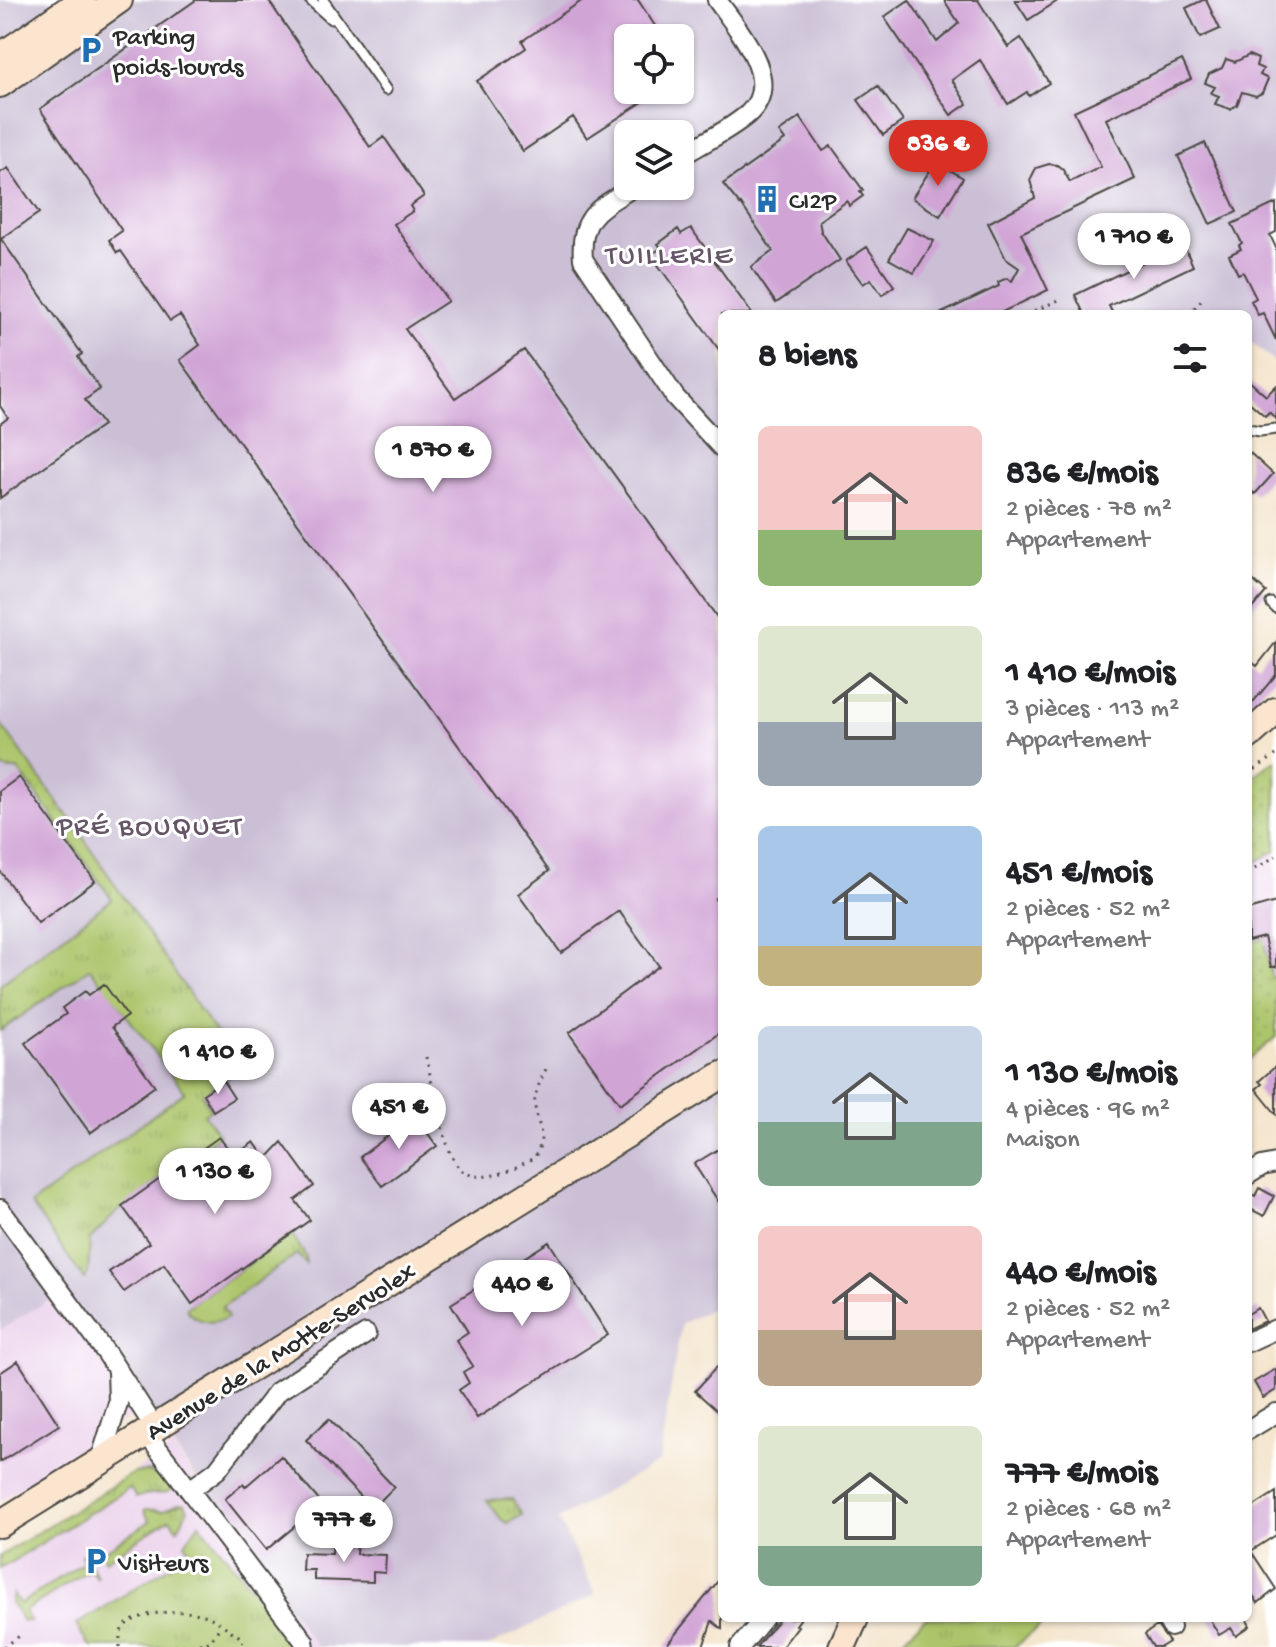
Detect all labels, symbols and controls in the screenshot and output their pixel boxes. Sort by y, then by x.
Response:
place label: Parking poids-lourds [112,24,245,85]
map controls [614,24,694,200]
button: locate [614,24,694,104]
parking icon: Parking poids-lourds [76,35,106,65]
button: layers [614,120,694,200]
pin: 836 € [882,120,994,188]
text: 836 € [907,130,969,161]
building icon: CI2P [752,184,782,214]
place label: CI2P [789,188,837,219]
pin: 1 710 € [1060,213,1208,281]
text: 1 710 € [1095,223,1173,254]
district label: TUILLERIE [604,241,734,274]
icon: filters [1168,336,1212,380]
text: 8 biens [758,338,856,378]
pin: 1 870 € [359,426,507,494]
text: 1 870 € [393,436,473,467]
text: 836 €/mois [1006,455,1158,495]
icon: home [822,458,918,554]
text: 2 pièces · 78 m² [1006,495,1172,526]
text: Appartement [1006,526,1149,557]
text: 1 410 €/mois [1006,655,1175,695]
icon: home [822,658,918,754]
text: 3 pièces · 113 m² [1006,695,1179,726]
text: Appartement [1006,726,1149,757]
district label: PRÉ BOUQUET [56,812,243,845]
text: 451 €/mois [1006,855,1152,895]
icon: home [822,858,918,954]
text: 2 pièces · 52 m² [1006,895,1170,926]
text: Appartement [1006,926,1149,957]
pin: 1 410 € [144,1028,292,1096]
text: 1 410 € [180,1038,256,1069]
text: 1 130 €/mois [1006,1055,1177,1095]
icon: home [822,1058,918,1154]
pin: 451 € [343,1083,455,1151]
text: 451 € [370,1093,428,1124]
text: 4 pièces · 96 m² [1006,1095,1170,1126]
text: Maison [1006,1126,1080,1157]
pin: 1 130 € [141,1148,289,1216]
text: 1 130 € [176,1158,254,1189]
text: 440 €/mois [1006,1255,1156,1295]
street label: Avenue de la Motte-Servolex [142,1258,423,1450]
icon: home [822,1258,918,1354]
pin: 440 € [466,1260,578,1328]
text: 440 € [491,1270,553,1301]
text: 2 pièces · 52 m² [1006,1295,1170,1326]
text: Appartement [1006,1326,1149,1357]
text: 777 €/mois [1006,1455,1157,1495]
icon: home [822,1458,918,1554]
text: 2 pièces · 68 m² [1006,1495,1171,1526]
pin: 777 € [288,1496,400,1564]
text: 777 € [313,1506,375,1537]
text: Appartement [1006,1526,1149,1557]
parking icon: Visiteurs [81,1546,111,1576]
place label: Visiteurs [117,1550,210,1581]

